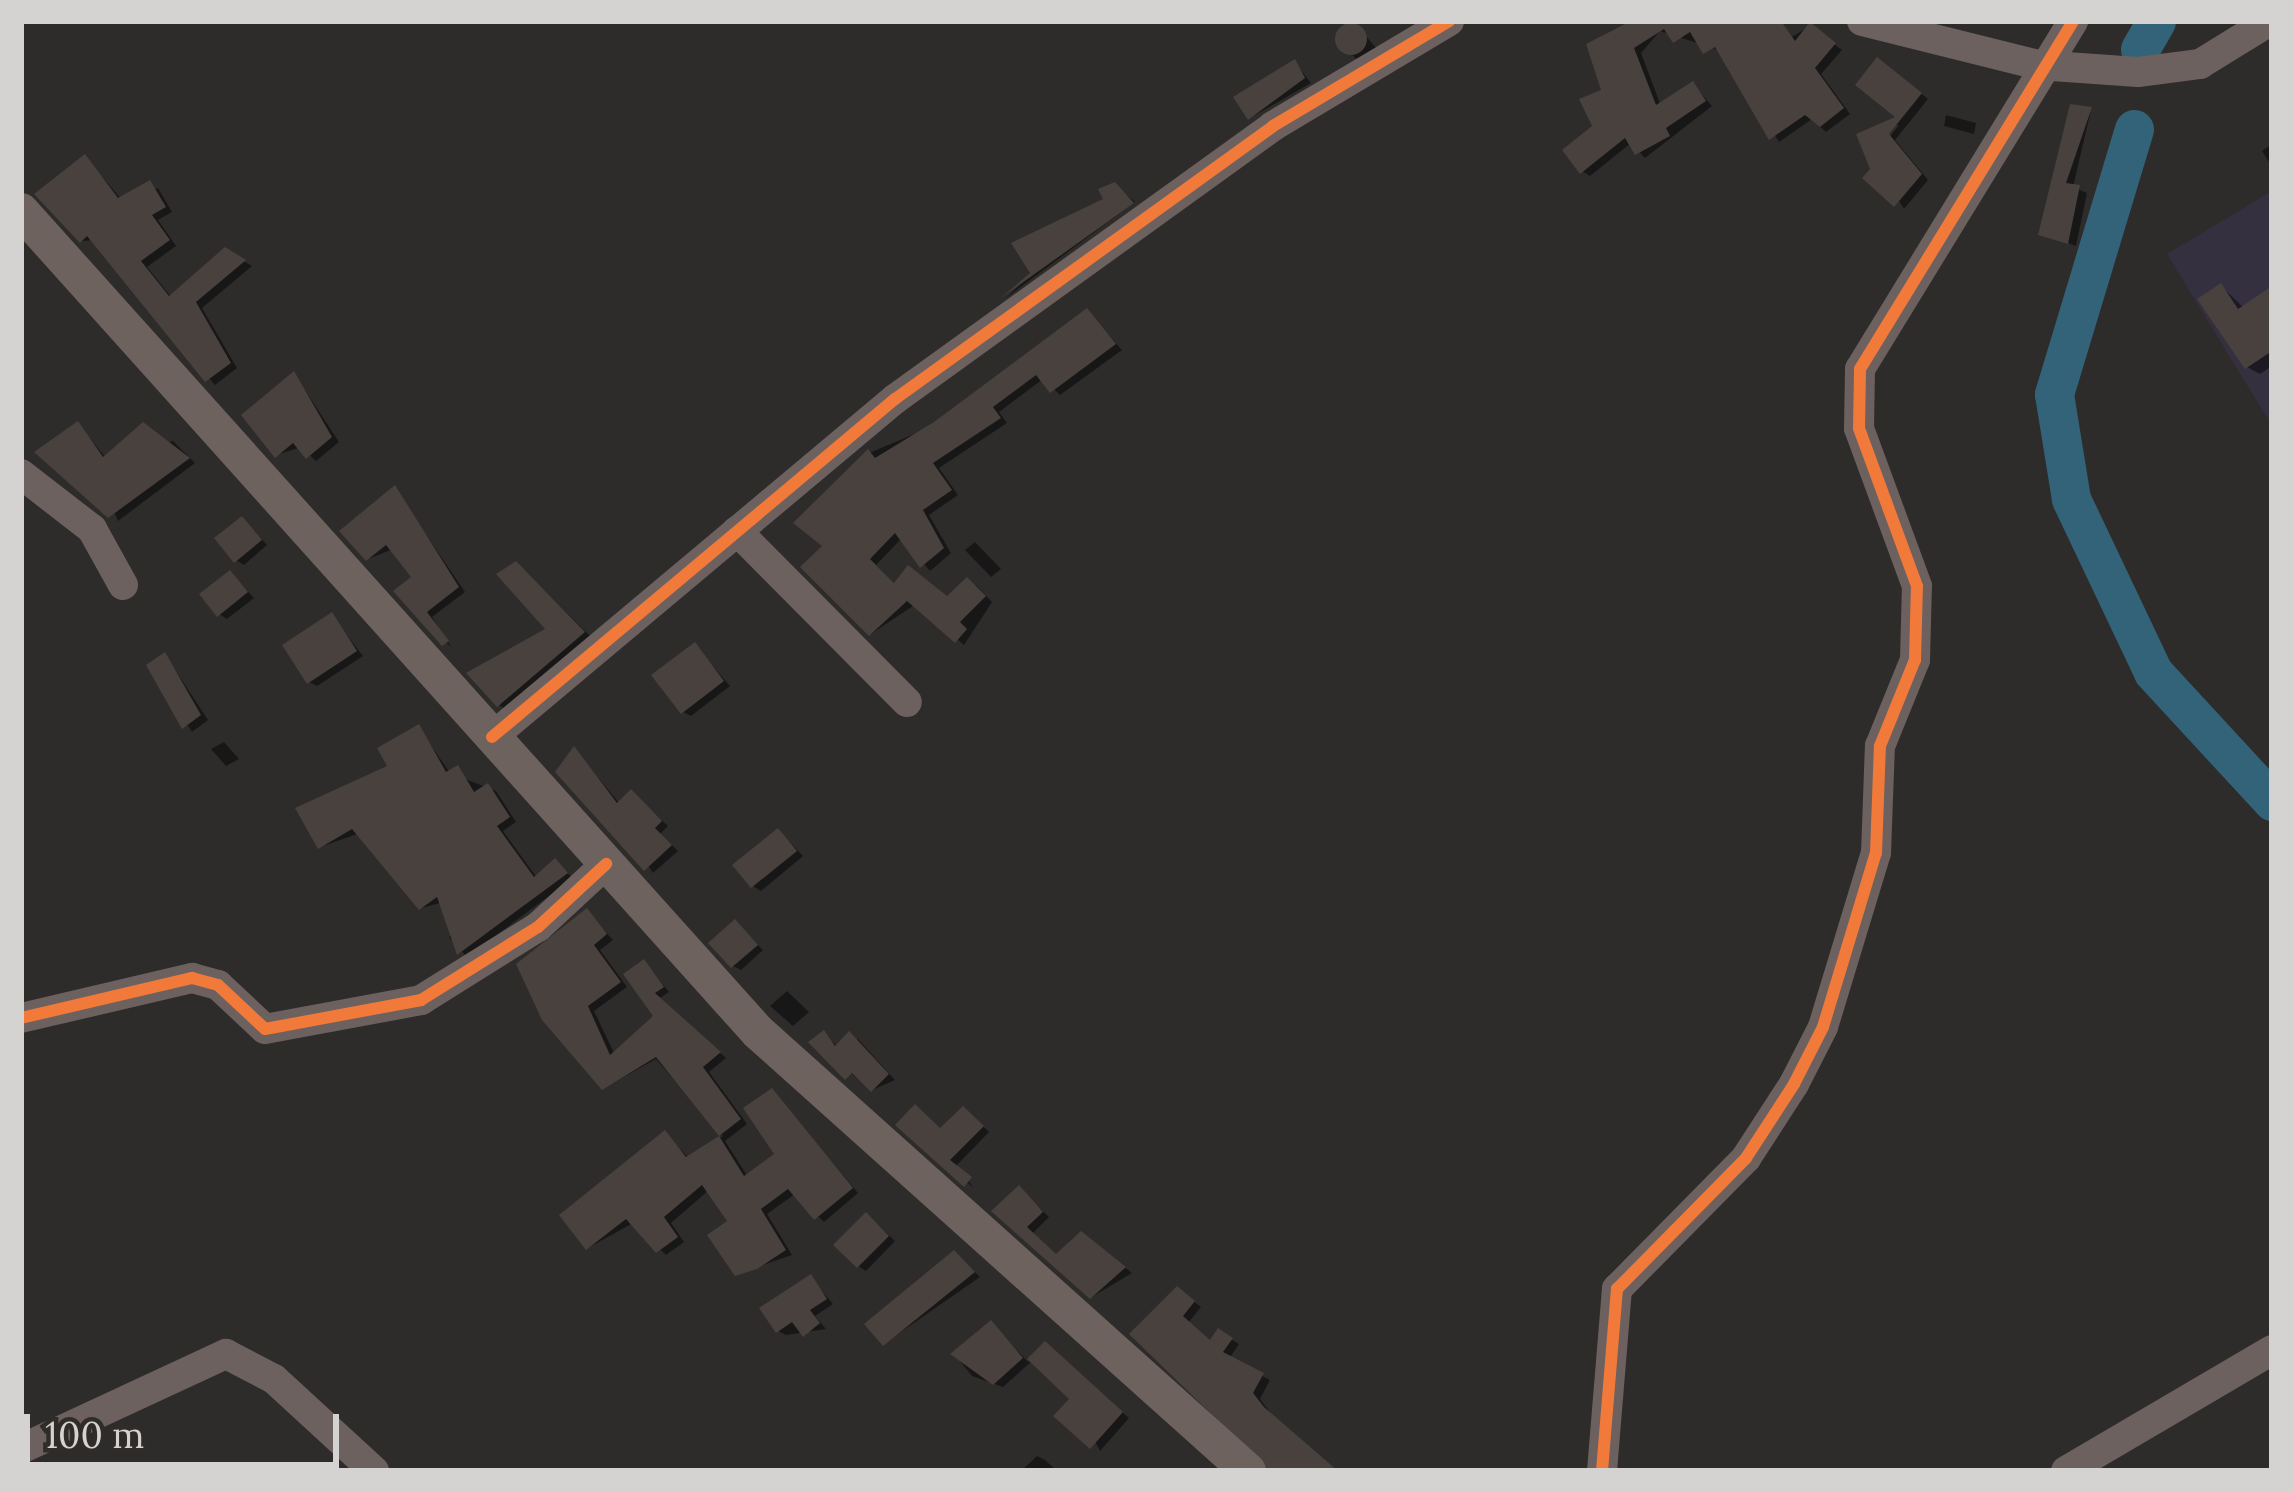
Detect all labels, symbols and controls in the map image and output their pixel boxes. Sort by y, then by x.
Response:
scale bar [30,1390,345,1464]
text: 100 m [45,1412,144,1458]

